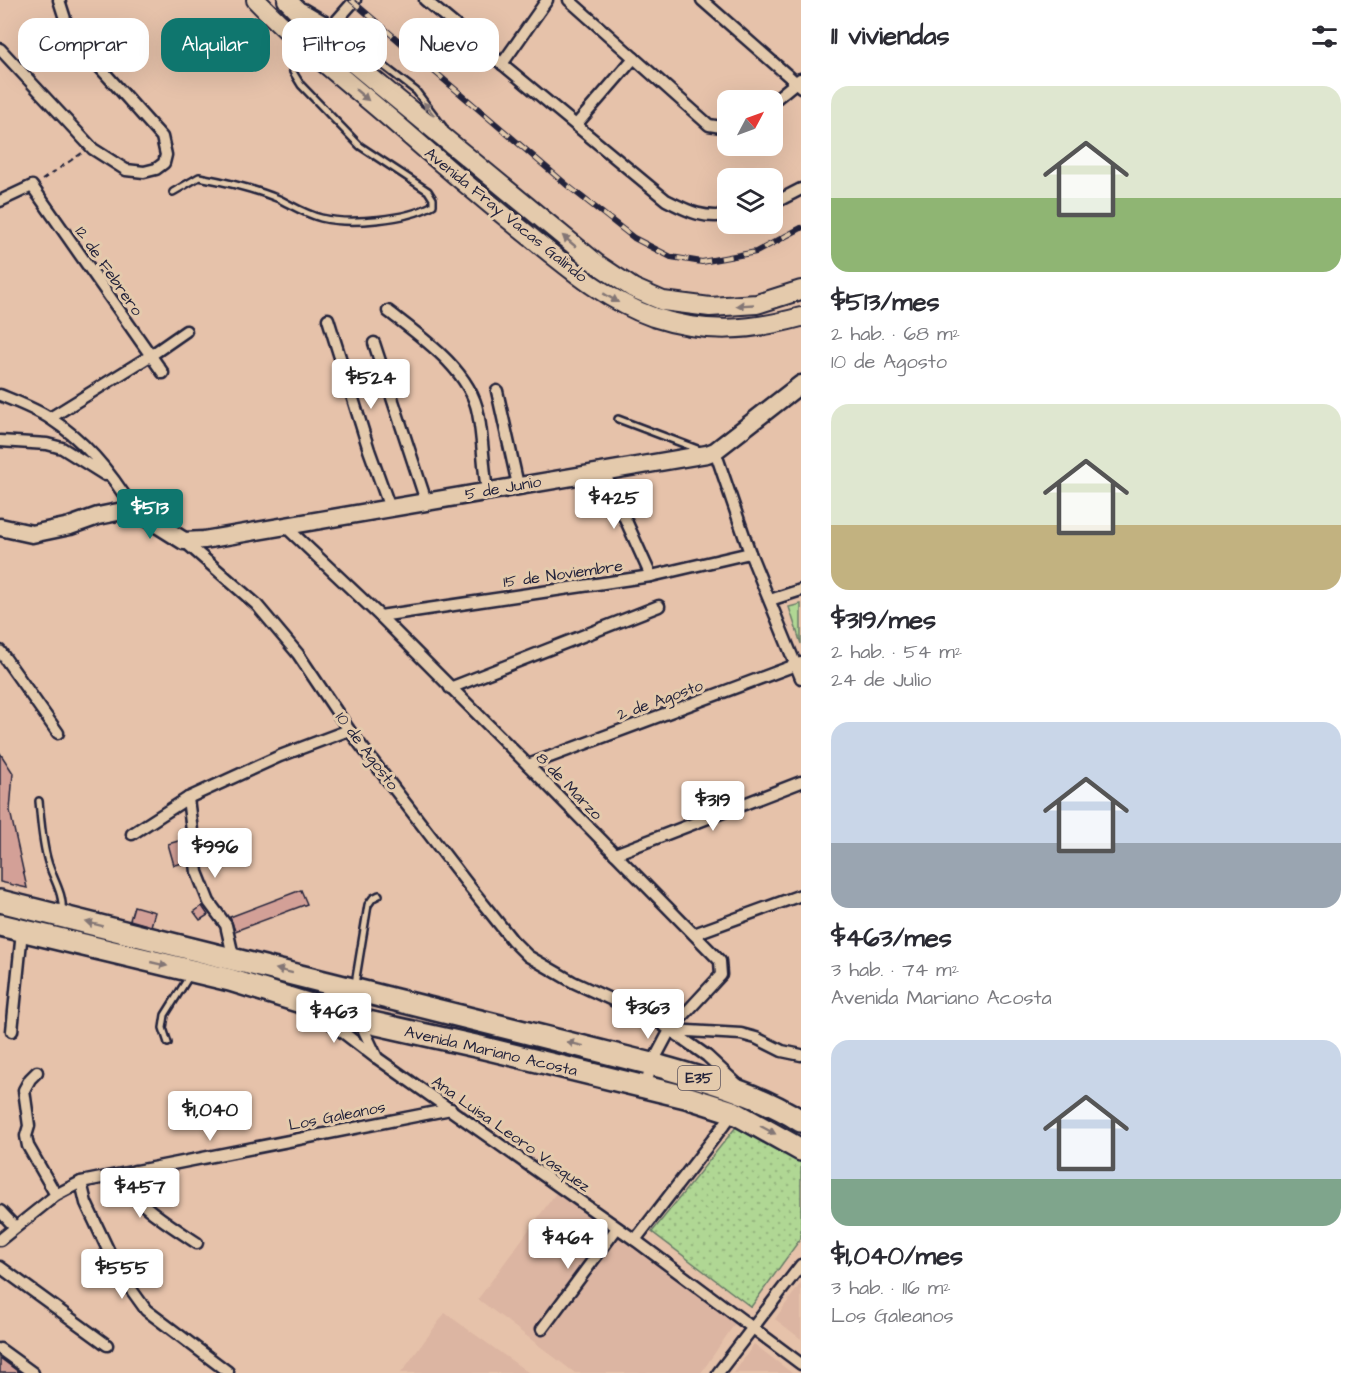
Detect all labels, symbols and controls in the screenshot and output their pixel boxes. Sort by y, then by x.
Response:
chip: Comprar [18,18,149,72]
chip: Alquilar [161,18,270,72]
chip: Filtros [282,18,387,72]
chip: Nuevo [399,18,499,72]
text: 11 viviendas [831,18,950,54]
icon: filters [1308,20,1341,53]
one-way arrow [354,88,370,101]
north arrow [717,90,783,156]
map controls [717,90,783,234]
one-way arrow [424,101,436,116]
icon: home [1032,125,1140,233]
street label: Avenida Fray Vacas Galindo [419,142,592,288]
button: layers [717,168,783,234]
street label: 12 de Febrero [70,222,148,320]
one-way arrow [561,234,577,247]
text: $513/mes [831,284,940,320]
one-way arrow [603,292,619,303]
one-way arrow [735,300,754,309]
text: 2 hab. · 68 m² [831,320,960,348]
text: 10 de Agosto [831,348,947,376]
pin: $524 [335,359,407,410]
text: $524 [346,364,396,392]
icon: home [1032,443,1140,551]
street label: 5 de Junio [463,470,543,506]
pin: $425 [578,479,650,530]
text: $425 [589,484,639,512]
pin: $513 [114,489,186,540]
text: $513 [131,494,169,522]
street label: 15 de Noviembre [502,555,624,593]
text: $319/mes [831,602,936,638]
text: 2 hab. · 54 m² [831,638,962,666]
text: 24 de Julio [831,666,931,694]
street label: 2 de Agosto [614,674,706,727]
street label: 10 de Agosto [329,707,404,795]
street label: 8 de Marzo [531,747,607,825]
icon: home [1032,761,1140,869]
pin: $319 [677,781,749,832]
text: $319 [695,786,731,814]
pin: $996 [179,828,251,879]
text: $996 [192,833,238,861]
one-way arrow [85,918,104,928]
text: $463/mes [831,920,952,956]
text: 3 hab. · 74 m² [831,956,959,984]
one-way arrow [150,959,168,969]
one-way arrow [274,966,292,975]
text: Avenida Mariano Acosta [831,984,1052,1012]
pin: $363 [612,989,684,1040]
pin: $463 [298,993,370,1044]
text: $363 [626,994,670,1022]
text: $463 [310,998,358,1026]
street label: Avenida Mariano Acosta [403,1020,579,1082]
one-way arrow [565,1039,584,1049]
road number: E35 [678,1066,720,1090]
street label: Ana Luisa Leoro Vasquez [427,1071,595,1197]
icon: home [1032,1079,1140,1187]
pin: $1,040 [161,1091,259,1142]
text: $1,040 [182,1096,238,1124]
street label: Los Galeanos [287,1096,387,1136]
one-way arrow [759,1126,776,1135]
pin: $457 [104,1168,176,1219]
text: $457 [114,1173,166,1201]
pin: $464 [532,1219,604,1270]
text: $464 [543,1224,593,1252]
text: $1,040/mes [831,1238,963,1274]
pin: $555 [86,1249,158,1300]
text: $555 [95,1254,149,1282]
text: 3 hab. · 116 m² [831,1274,951,1302]
text: Los Galeanos [831,1302,954,1330]

